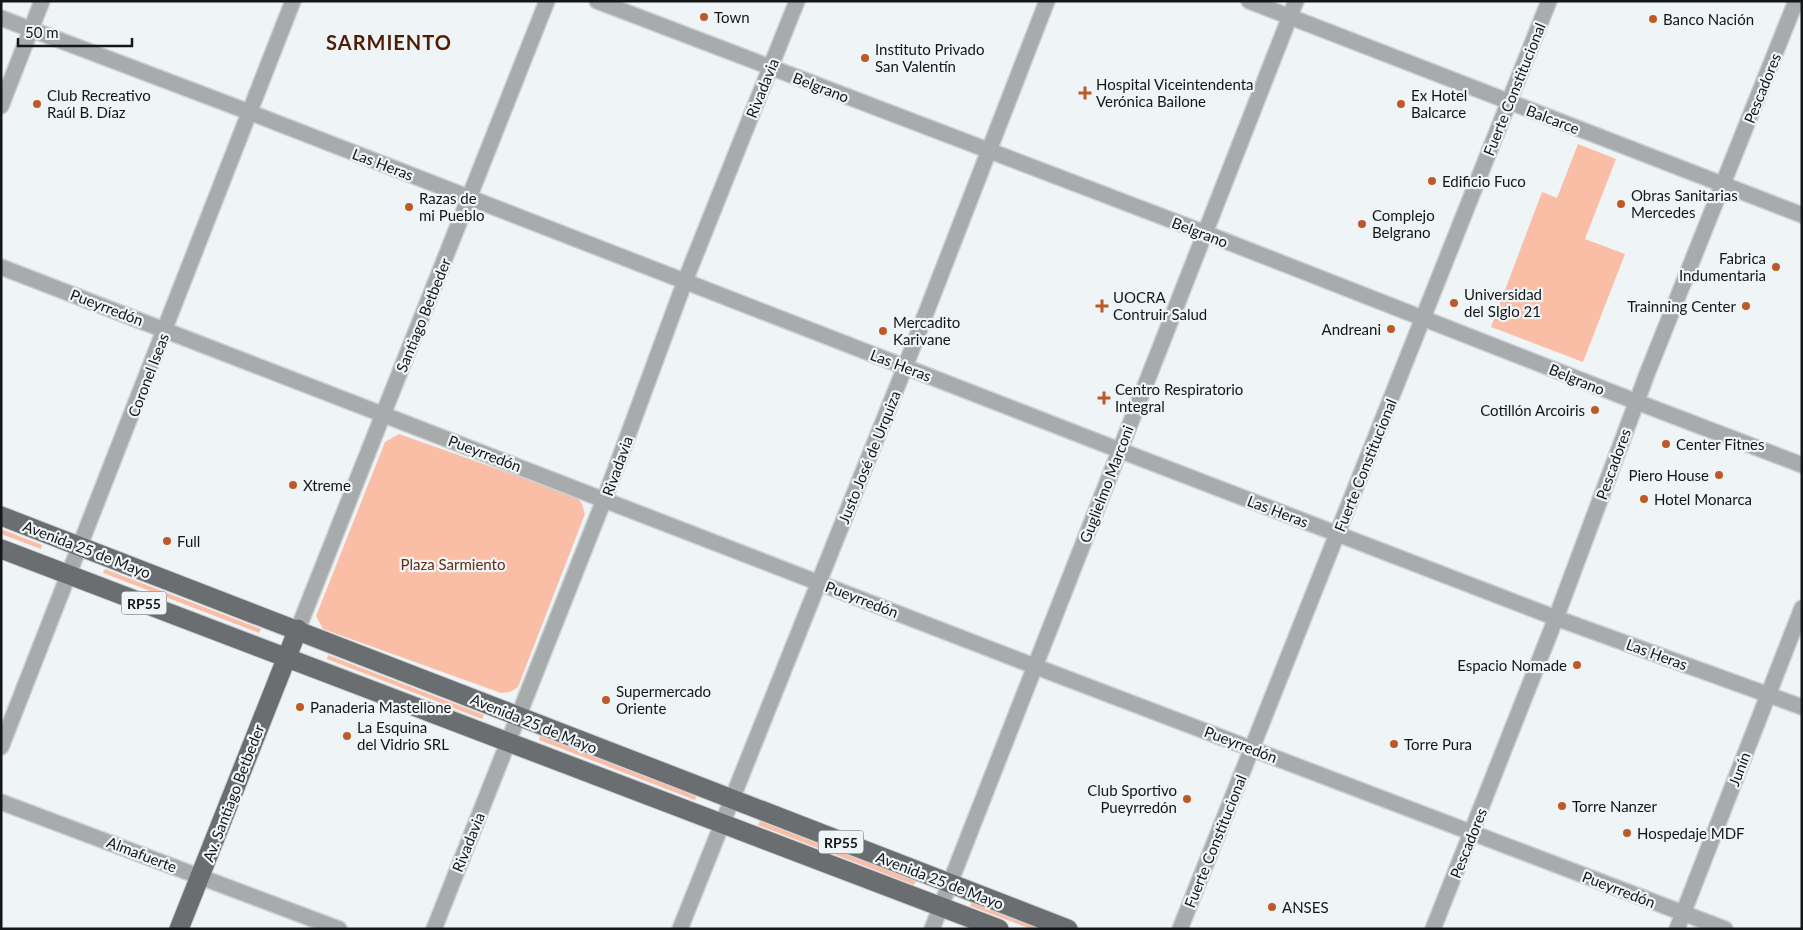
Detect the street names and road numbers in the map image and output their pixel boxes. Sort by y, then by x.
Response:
street label: Fuerte Constitucional [1479,20,1549,158]
street label: Pescadores [1740,50,1784,126]
street label: Rivadavia [742,56,782,120]
street label: Belgrano [790,68,852,106]
street label: Balcarce [1524,101,1582,137]
street label: Las Heras [350,144,416,184]
street label: Belgrano [1169,213,1231,251]
street label: Santiago Betbeder [392,255,454,375]
street label: Pueyrredón [68,285,146,329]
street label: Coronel Iseas [124,331,172,419]
street label: Las Heras [868,345,934,385]
street label: Belgrano [1547,360,1607,398]
street label: Justo José de Urquiza [834,388,904,526]
street label: Fuerte Constitucional [1330,396,1400,534]
street label: Guglielmo Marconi [1075,423,1137,545]
street label: Pescadores [1592,426,1634,502]
street label: Pueyrredón [446,431,524,475]
street label: Rivadavia [598,434,636,498]
street label: Las Heras [1245,491,1311,531]
street label: Avenida 25 de Mayo [21,516,153,582]
street label: Pueyrredón [823,577,901,621]
road number: RP55 [122,592,166,614]
street label: Las Heras [1624,635,1690,673]
street label: Avenida 25 de Mayo [468,689,600,757]
street label: Av. Santiago Betbeder [199,721,268,864]
street label: Pueyrredón [1202,722,1280,766]
street label: Junín [1724,750,1754,788]
street label: Fuerte Constitucional [1180,772,1250,910]
street label: Pescadores [1446,805,1490,881]
street label: Rivadavia [448,810,488,874]
road number: RP55 [818,830,864,854]
street label: Almafuerte [104,832,180,876]
street label: Avenida 25 de Mayo [874,847,1006,913]
street label: Pueyrredón [1580,867,1658,911]

